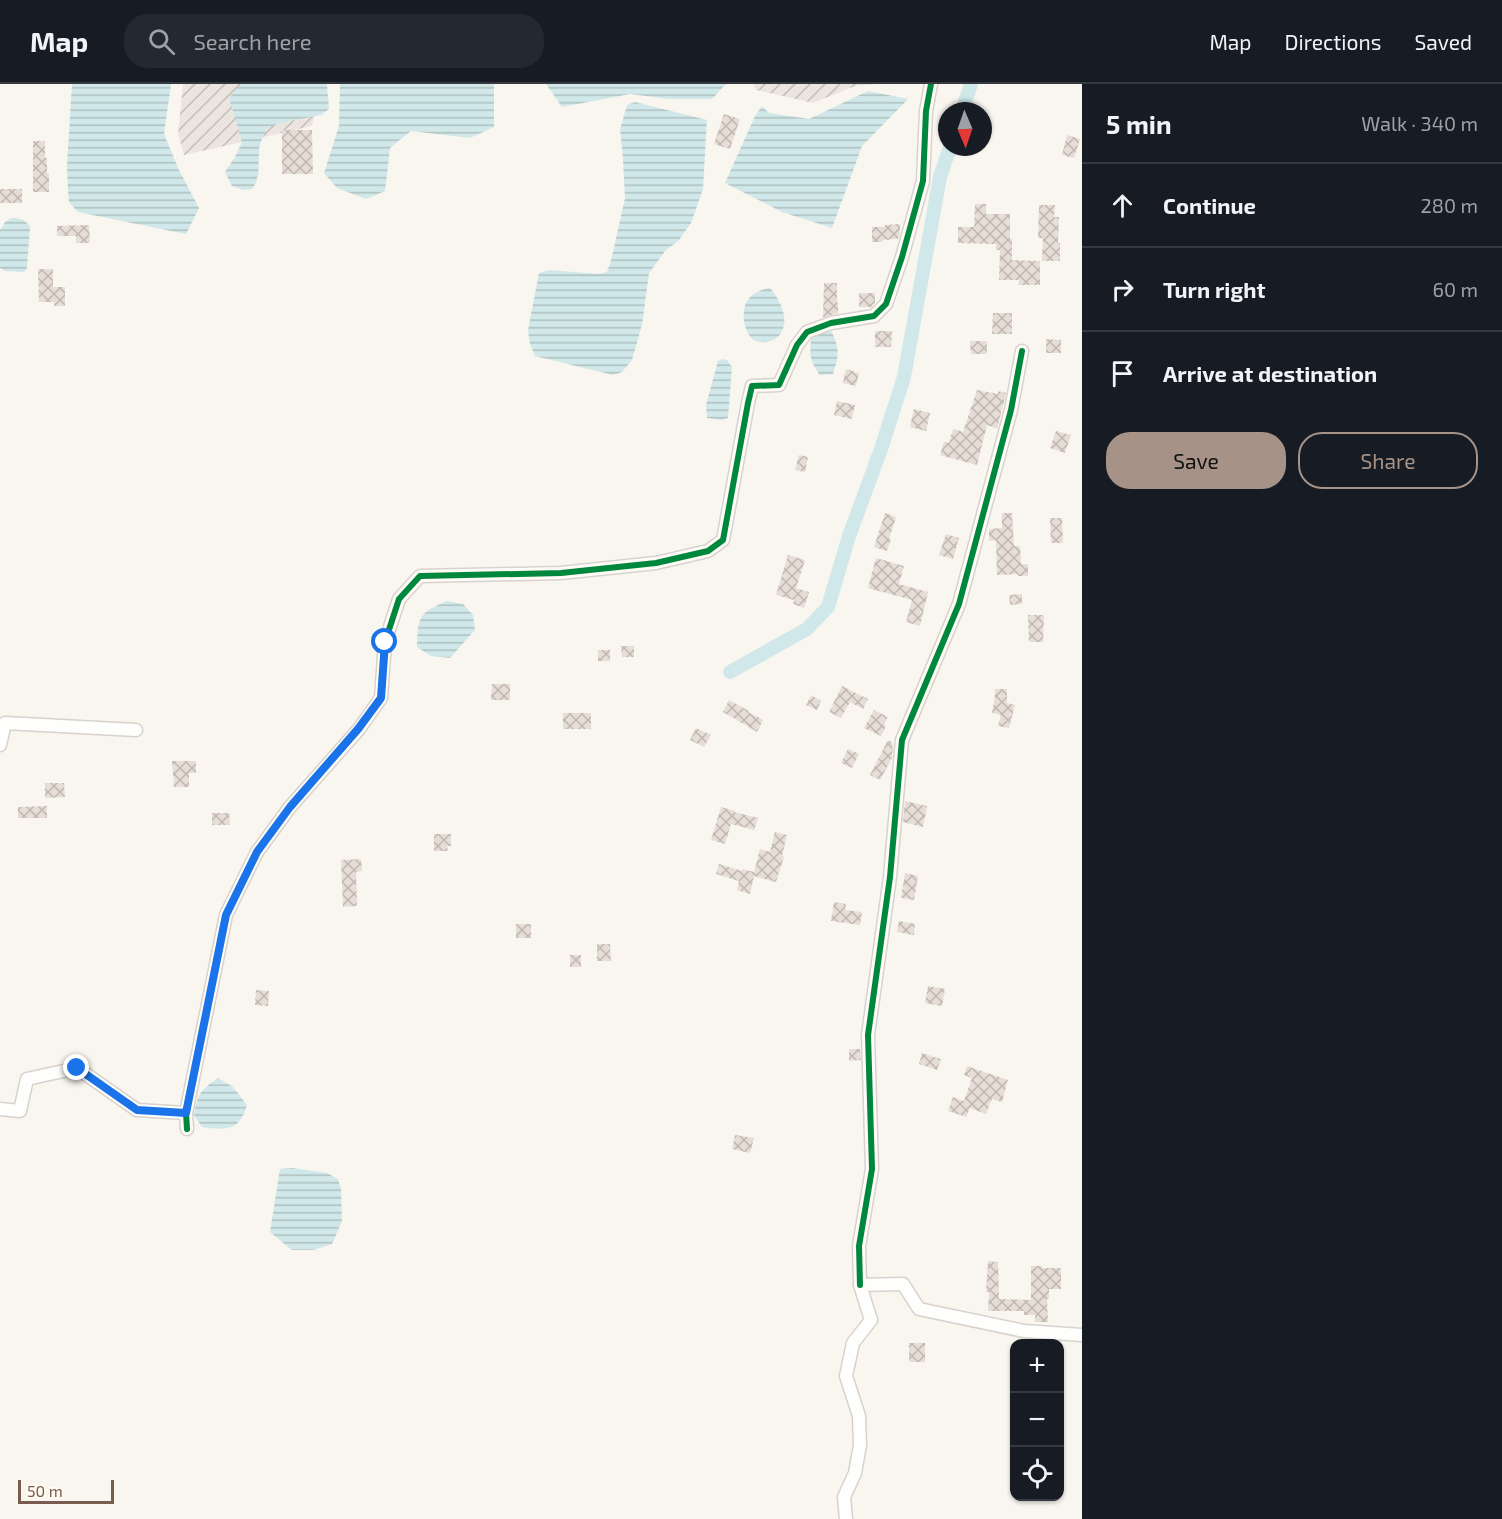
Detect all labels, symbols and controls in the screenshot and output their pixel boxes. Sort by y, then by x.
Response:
search box [124,14,544,68]
text: Map [30,24,88,58]
icon: search [145,25,178,58]
text: Search here [193,28,312,54]
text: Map [1209,29,1252,54]
text: Directions [1285,29,1381,54]
text: Saved [1414,29,1472,54]
north arrow [938,102,992,156]
text: 5 min [1106,108,1172,139]
text: Walk · 340 m [1361,111,1478,135]
icon: ahead [1106,189,1139,222]
text: Continue [1163,192,1256,218]
text: 280 m [1421,193,1478,217]
icon: right [1106,273,1139,306]
text: Turn right [1163,276,1265,302]
text: 60 m [1433,277,1478,301]
icon: arrive [1106,357,1139,390]
text: Arrive at destination [1163,360,1377,386]
button: Save [1106,432,1286,489]
button: Share [1298,432,1478,489]
route start [371,628,397,654]
route end [63,1054,89,1080]
map controls [1010,1339,1064,1501]
button: + [1010,1339,1064,1393]
button: − [1010,1393,1064,1447]
button: locate [1010,1447,1064,1501]
scale bar [18,1477,114,1504]
text: 50 m [27,1481,63,1500]

